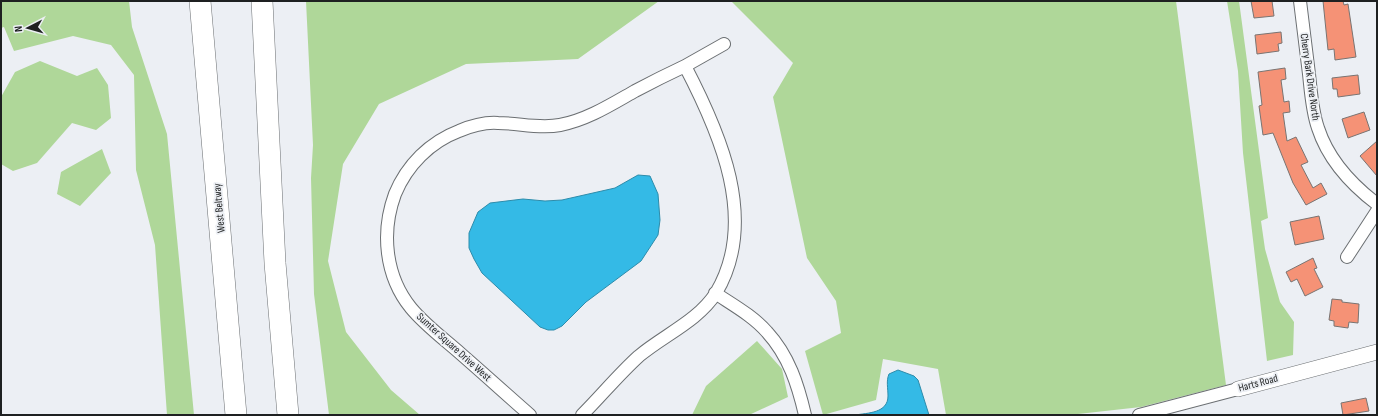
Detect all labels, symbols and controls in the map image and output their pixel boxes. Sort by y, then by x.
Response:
north arrow [8,8,48,48]
text: N [12,25,25,33]
street label: Cherry Bark Drive North [1297,33,1323,122]
street label: West Beltway [210,182,228,233]
street label: Sumter Square Drive West [414,310,494,384]
street label: Harts Road [1237,371,1280,395]

